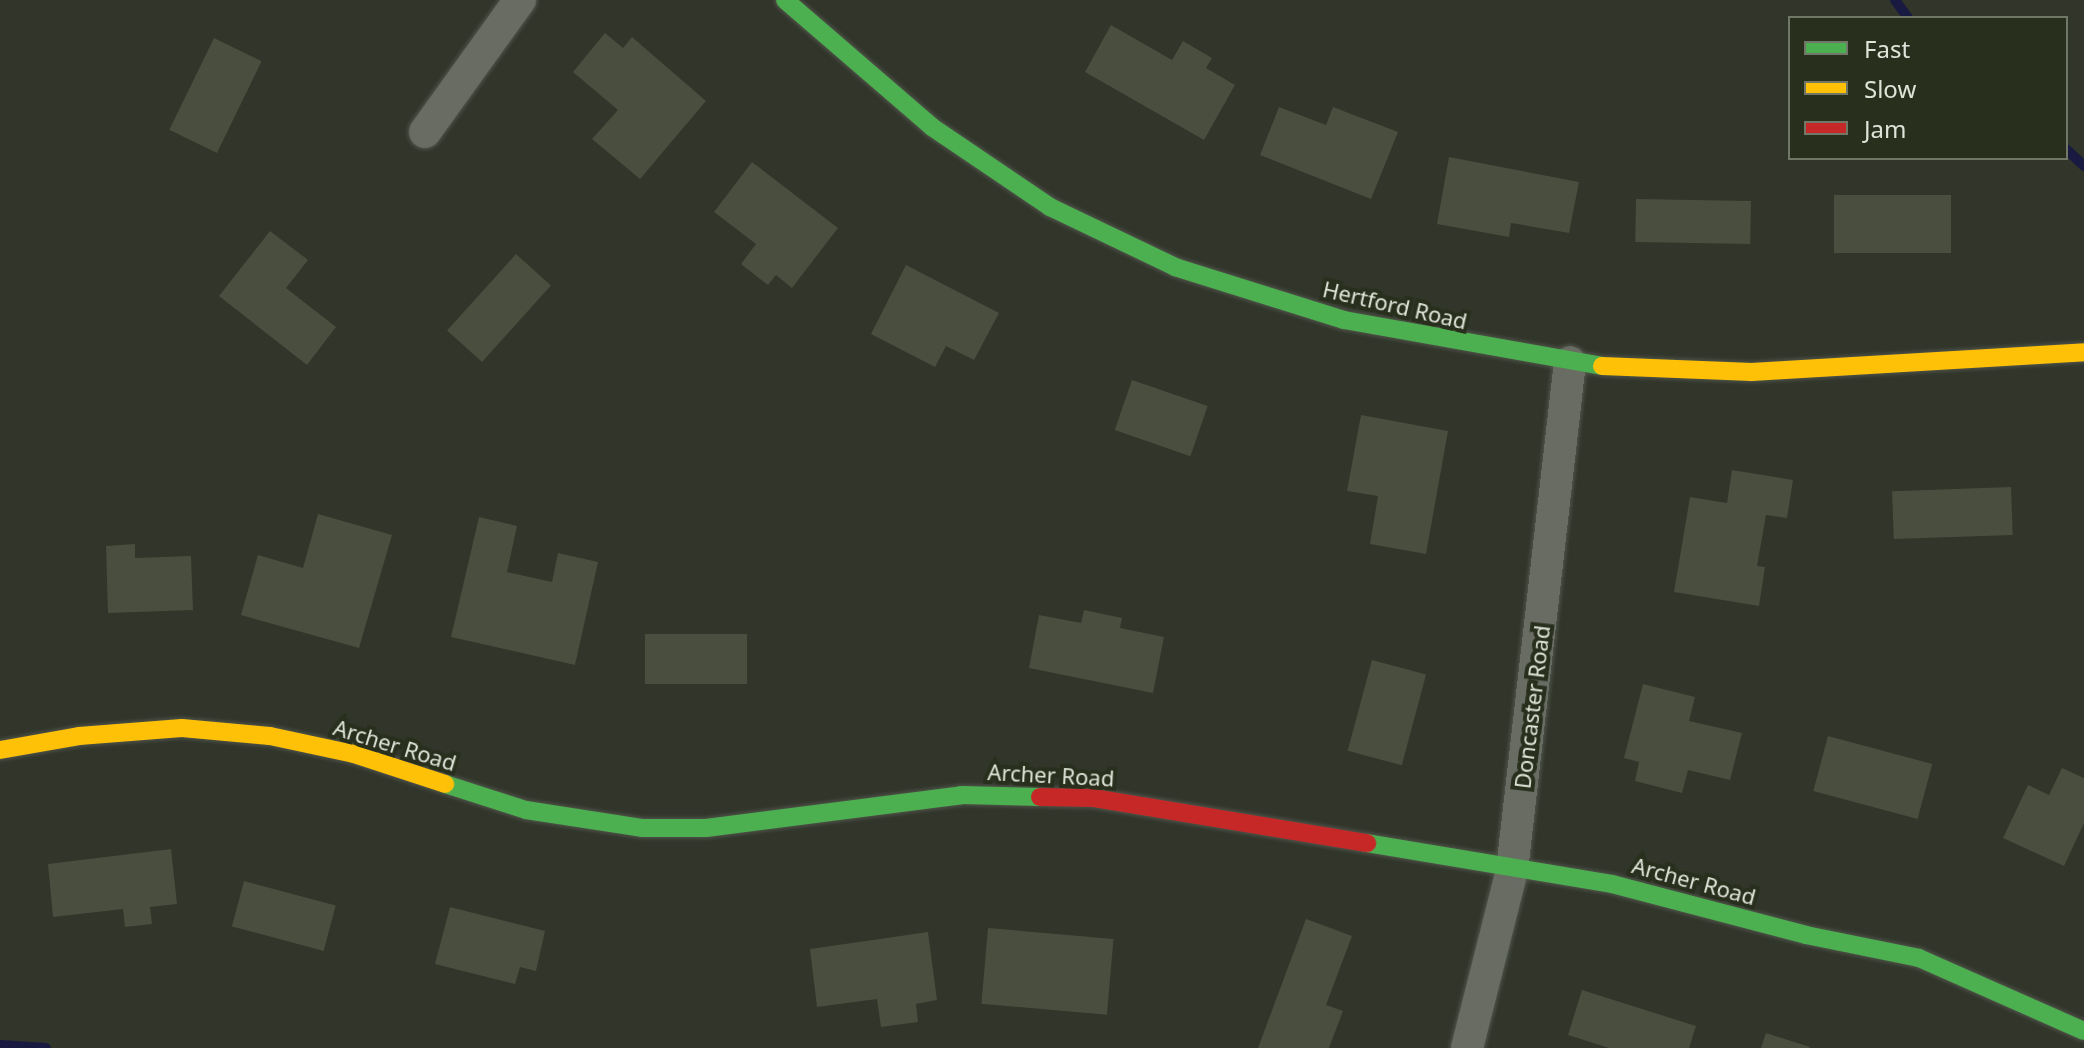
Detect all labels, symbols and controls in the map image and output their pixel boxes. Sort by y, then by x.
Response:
legend [1788,16,2068,160]
text: Fast [1864,32,1910,65]
text: Slow [1864,72,1916,105]
text: Jam [1864,112,1906,145]
street label: Hertford Road [1320,276,1470,334]
street label: Doncaster Road [1509,624,1555,790]
street label: Archer Road [330,714,460,776]
street label: Archer Road [987,758,1115,792]
street label: Archer Road [1629,852,1759,910]

